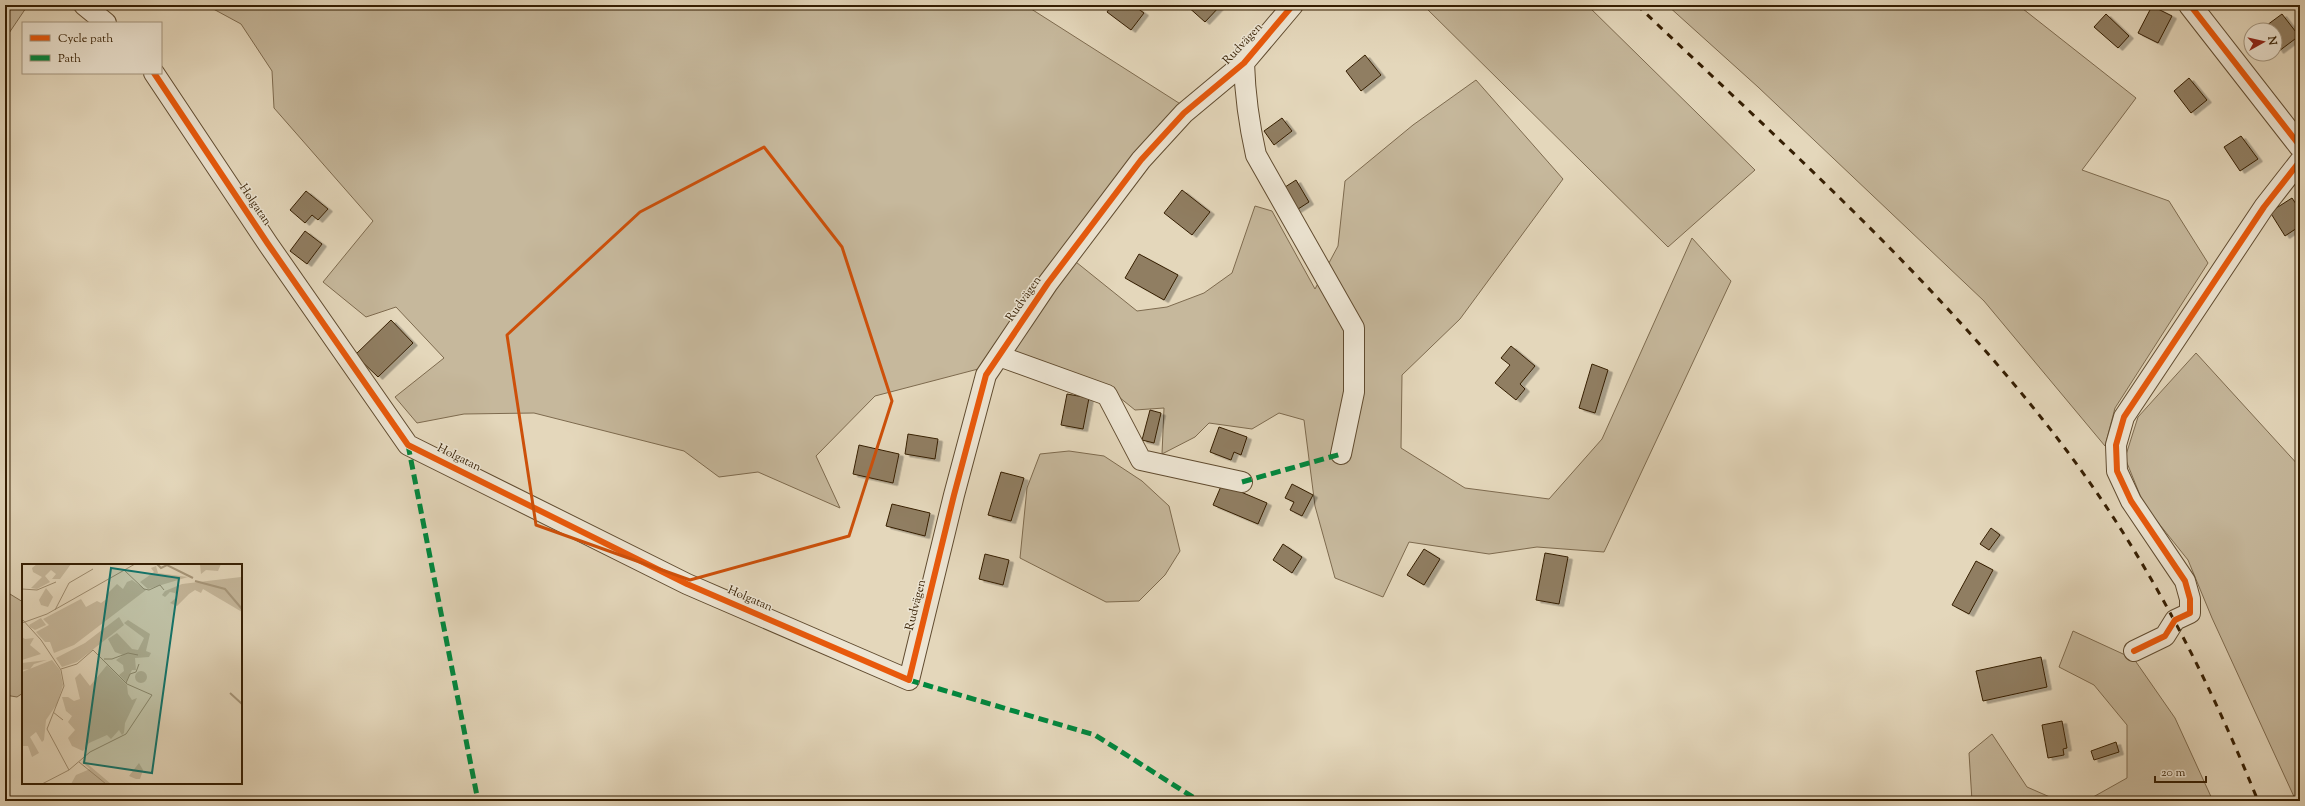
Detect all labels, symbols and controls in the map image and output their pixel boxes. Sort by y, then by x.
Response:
street label: Rudvägen [1219,19,1267,69]
legend [22,22,162,74]
north arrow [2243,22,2283,62]
text: Cycle path [58,30,113,48]
text: N [2263,34,2280,46]
text: Path [58,50,81,68]
street label: Holgatan [234,180,276,230]
street label: Rudvägen [1002,273,1046,325]
street label: Holgatan [434,440,484,476]
inset map [22,564,242,784]
street label: Rudvägen [901,578,931,632]
street label: Holgatan [725,581,775,617]
scale bar [2155,758,2206,784]
text: 20 m [2161,764,2186,782]

